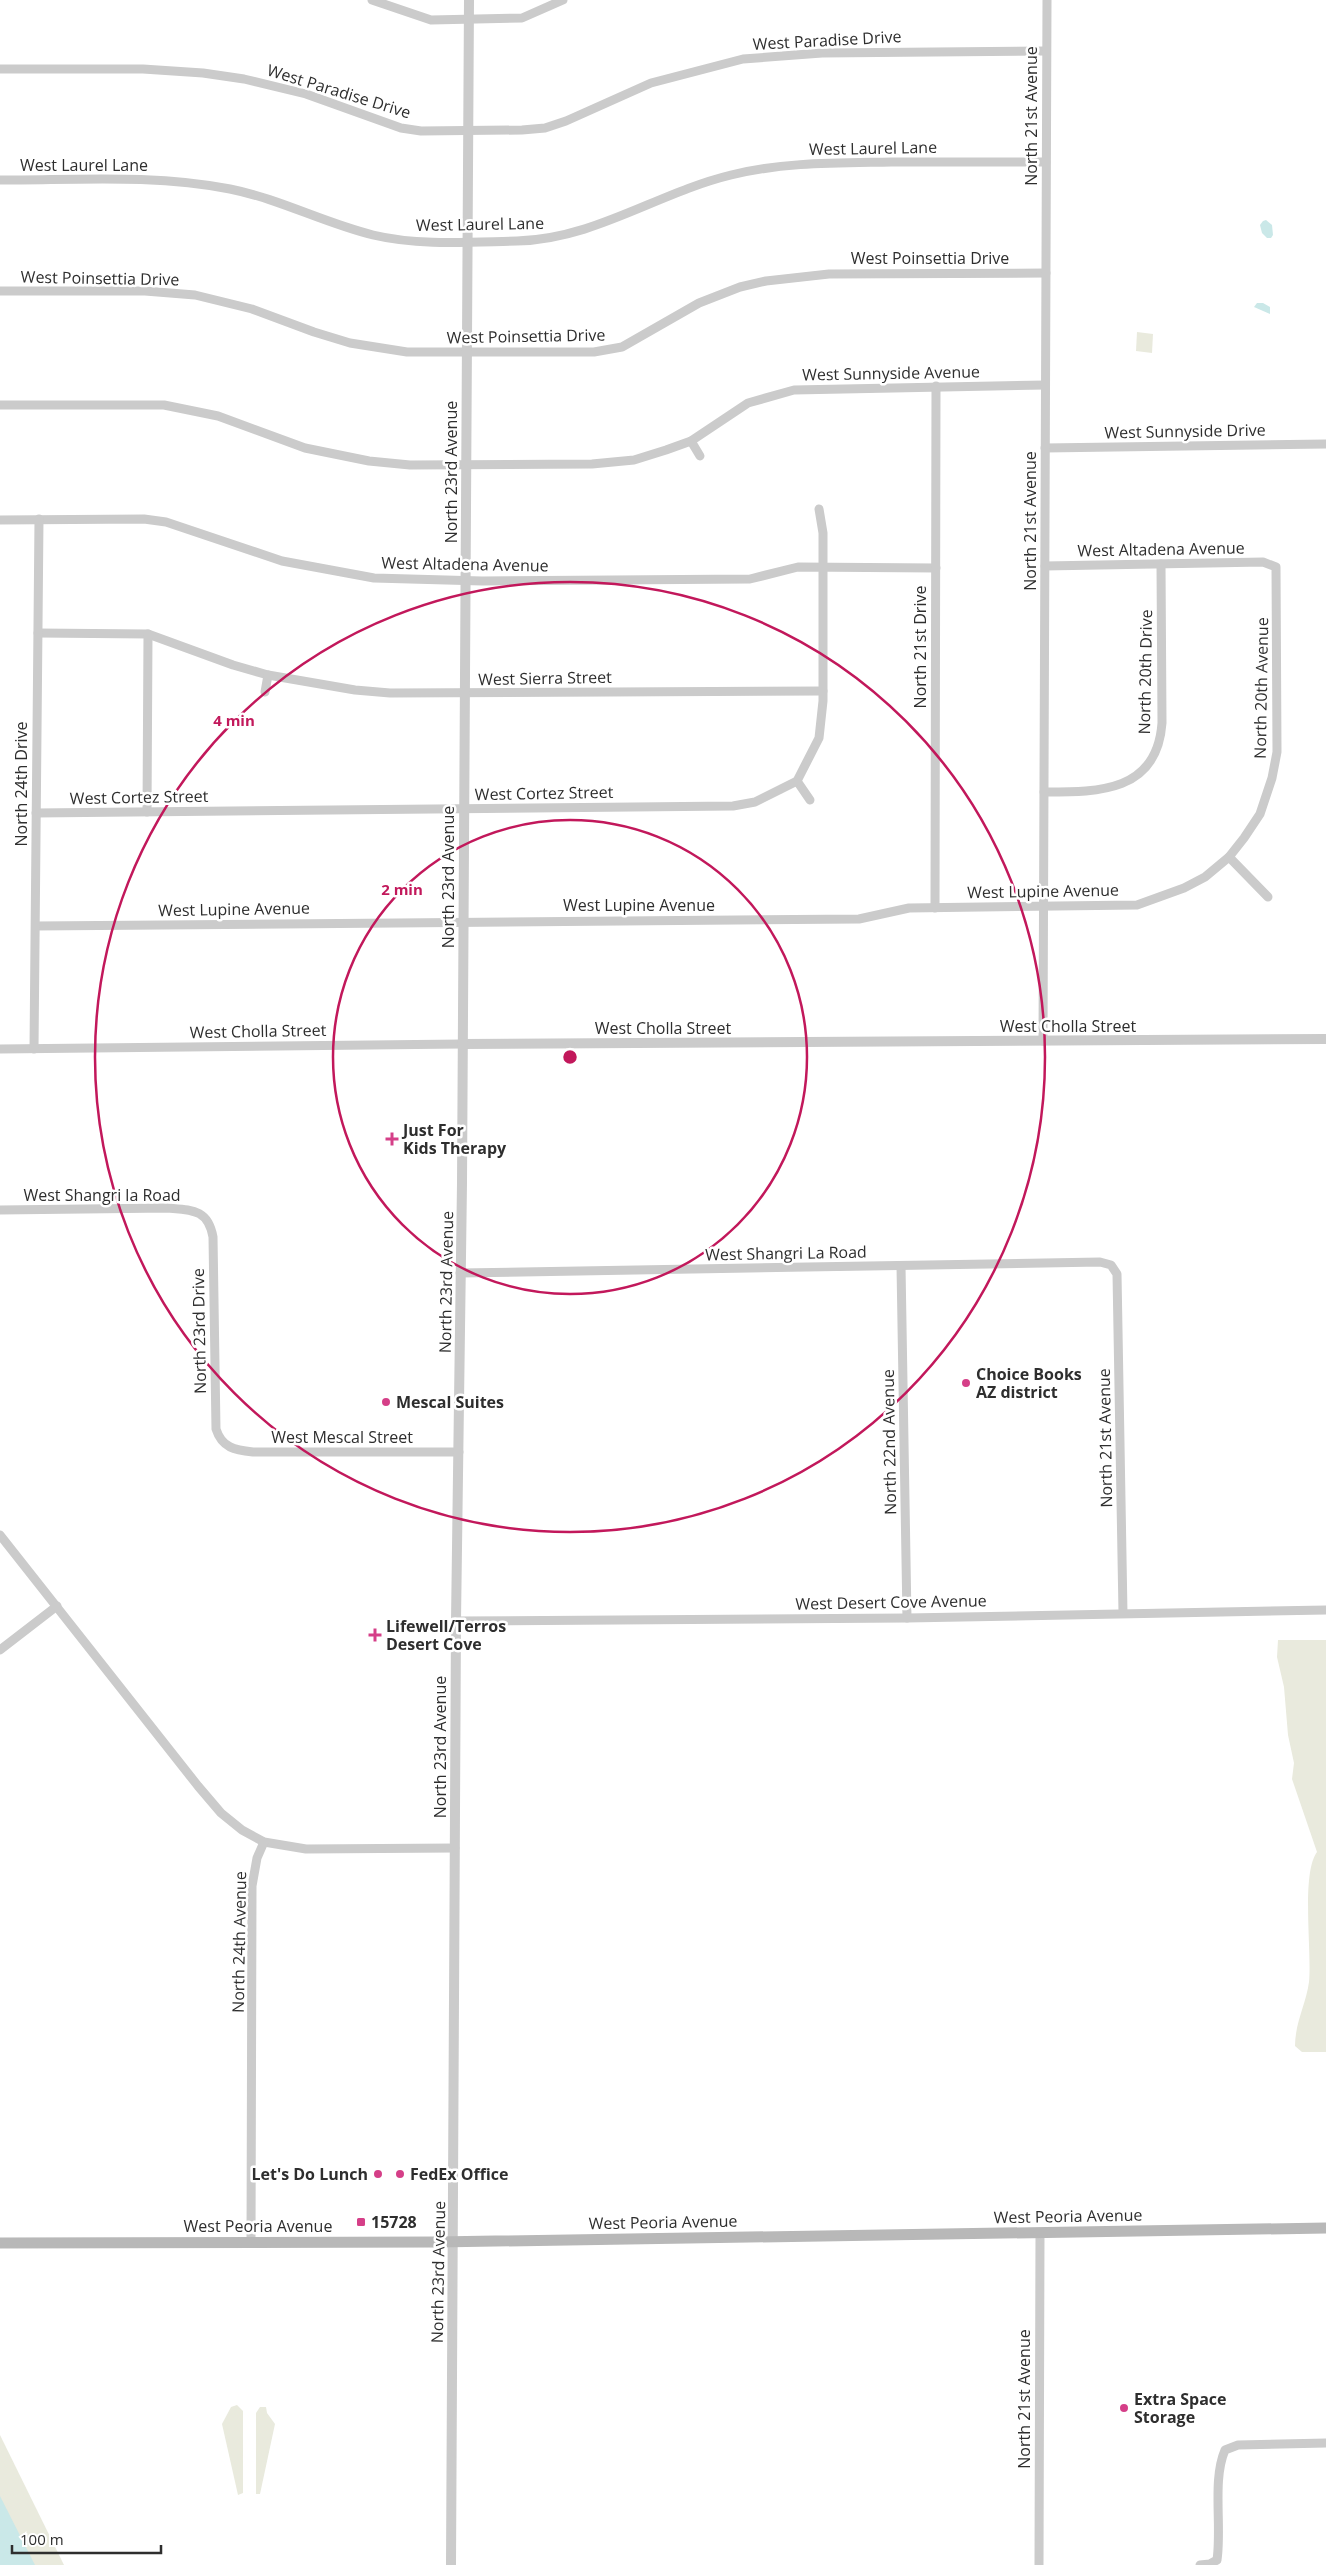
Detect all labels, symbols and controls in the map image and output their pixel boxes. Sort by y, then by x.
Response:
street label: West Paradise Drive [752,25,902,55]
street label: North 21st Avenue [1020,46,1042,186]
street label: West Paradise Drive [265,59,413,123]
street label: West Laurel Lane [809,136,937,160]
street label: West Laurel Lane [20,154,148,176]
street label: West Laurel Lane [416,212,544,236]
street label: West Poinsettia Drive [851,247,1009,269]
street label: West Poinsettia Drive [21,266,180,290]
street label: West Poinsettia Drive [447,324,606,348]
street label: West Sunnyside Avenue [802,360,980,386]
street label: North 23rd Avenue [440,401,462,543]
street label: West Sunnyside Drive [1104,419,1266,443]
street label: North 21st Avenue [1019,451,1041,591]
street label: West Altadena Avenue [1077,537,1245,561]
street label: West Altadena Avenue [381,552,549,576]
street label: North 21st Drive [909,586,931,708]
street label: North 20th Drive [1133,609,1157,735]
street label: North 20th Avenue [1249,617,1273,759]
street label: West Sierra Street [478,666,612,690]
text: 4 min [213,710,255,730]
street label: North 24th Drive [10,721,32,847]
street label: West Cortez Street [475,781,614,805]
street label: West Cortez Street [70,785,209,809]
street label: North 23rd Avenue [437,806,459,948]
text: 2 min [381,879,423,899]
street label: West Lupine Avenue [967,879,1119,903]
street label: West Lupine Avenue [563,894,715,916]
street label: West Lupine Avenue [158,897,310,921]
street label: West Cholla Street [1000,1015,1137,1037]
street label: West Cholla Street [595,1017,732,1039]
street label: West Cholla Street [190,1019,327,1043]
centre of rings [561,1048,579,1066]
place label: Just For Kids Therapy [401,1119,507,1159]
marker: Just For Kids Therapy [385,1132,399,1146]
street label: West Shangri la Road [23,1184,181,1206]
street label: North 23rd Avenue [434,1211,458,1353]
street label: West Shangri La Road [705,1241,867,1265]
street label: North 23rd Drive [187,1268,211,1394]
place label: Choice Books AZ district [976,1363,1082,1403]
street label: North 21st Avenue [1093,1368,1117,1508]
street label: North 22nd Avenue [877,1369,901,1515]
marker: Choice Books AZ district [960,1377,972,1389]
place label: Mescal Suites [396,1391,504,1413]
marker: Mescal Suites [380,1396,392,1408]
street label: West Mescal Street [271,1426,413,1448]
street label: West Desert Cove Avenue [795,1589,987,1615]
place label: Lifewell/Terros Desert Cove [386,1615,506,1655]
marker: Lifewell/Terros Desert Cove [368,1628,382,1642]
street label: North 23rd Avenue [429,1676,451,1818]
street label: North 24th Avenue [227,1871,251,2013]
place label: Let's Do Lunch [251,2163,368,2185]
place label: FedEx Office [410,2163,508,2185]
marker: Let's Do Lunch [372,2168,384,2180]
marker: FedEx Office [394,2168,406,2180]
street label: North 23rd Avenue [426,2201,450,2343]
street label: West Peoria Avenue [993,2204,1143,2228]
street label: West Peoria Avenue [588,2210,738,2234]
place label: 15728 [371,2211,417,2233]
street label: West Peoria Avenue [184,2215,332,2237]
marker: 15728 [355,2216,367,2228]
street label: North 21st Avenue [1013,2329,1035,2469]
place label: Extra Space Storage [1134,2388,1227,2428]
marker: Extra Space Storage [1118,2402,1130,2414]
scale bar [12,2522,161,2554]
text: 100 m [20,2529,64,2549]

